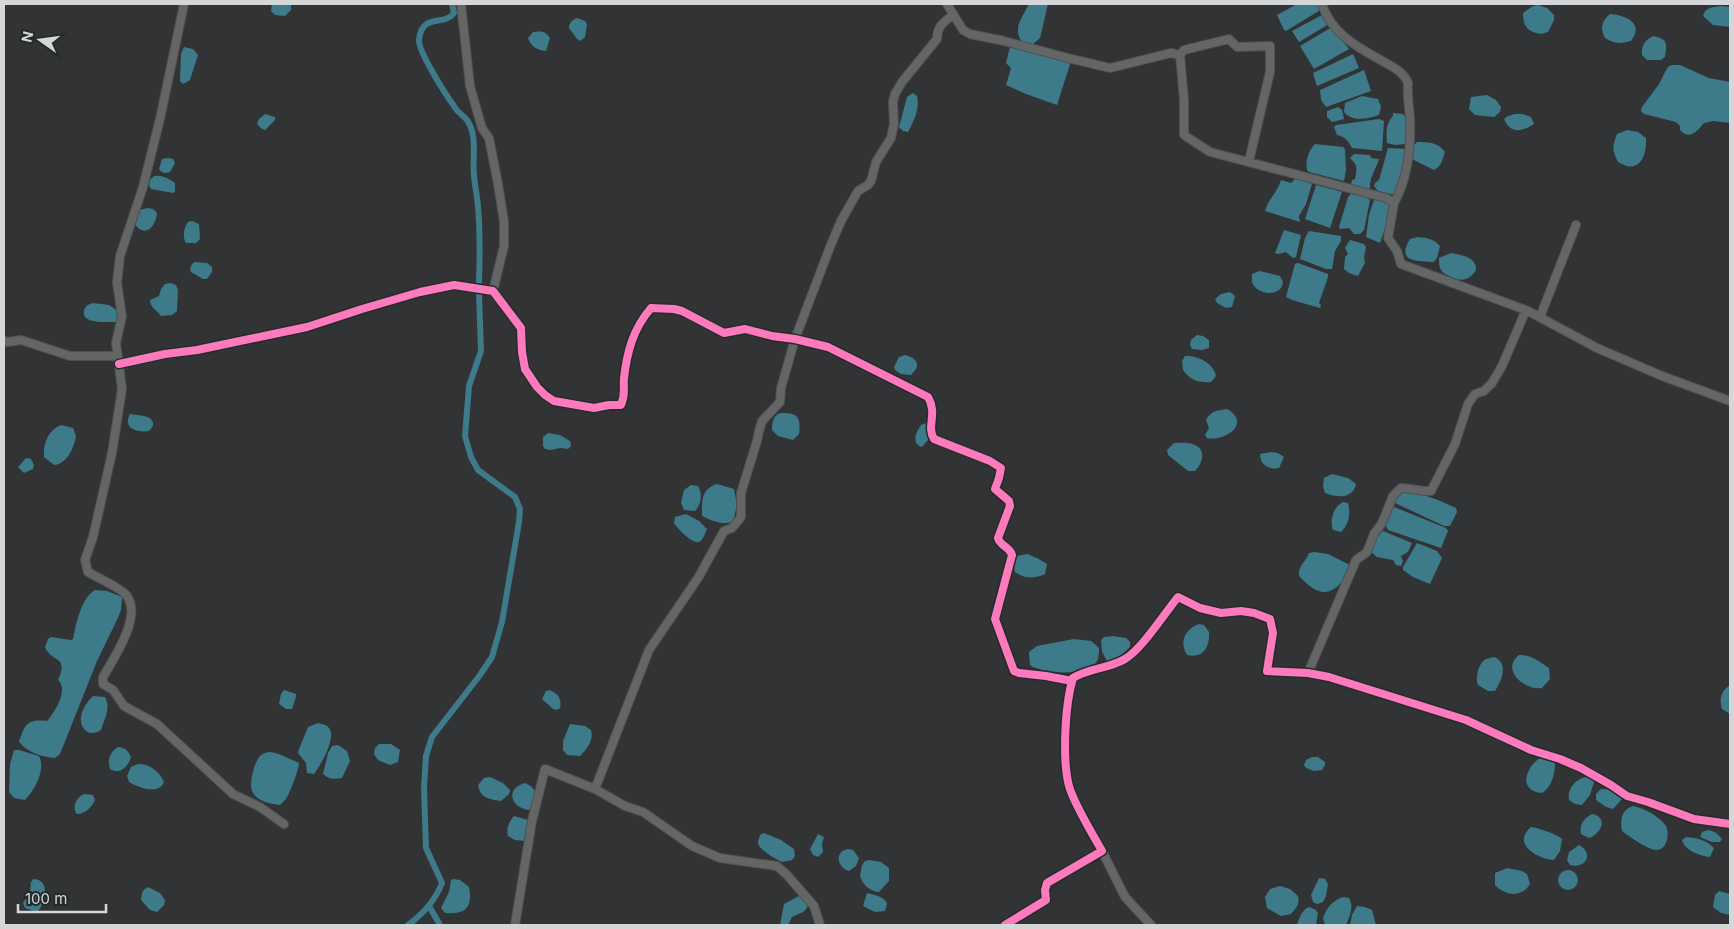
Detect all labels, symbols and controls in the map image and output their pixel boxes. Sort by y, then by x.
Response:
north arrow [15,15,65,65]
text: N [17,30,36,44]
scale bar [18,882,105,914]
text: 100 m [25,889,67,908]

